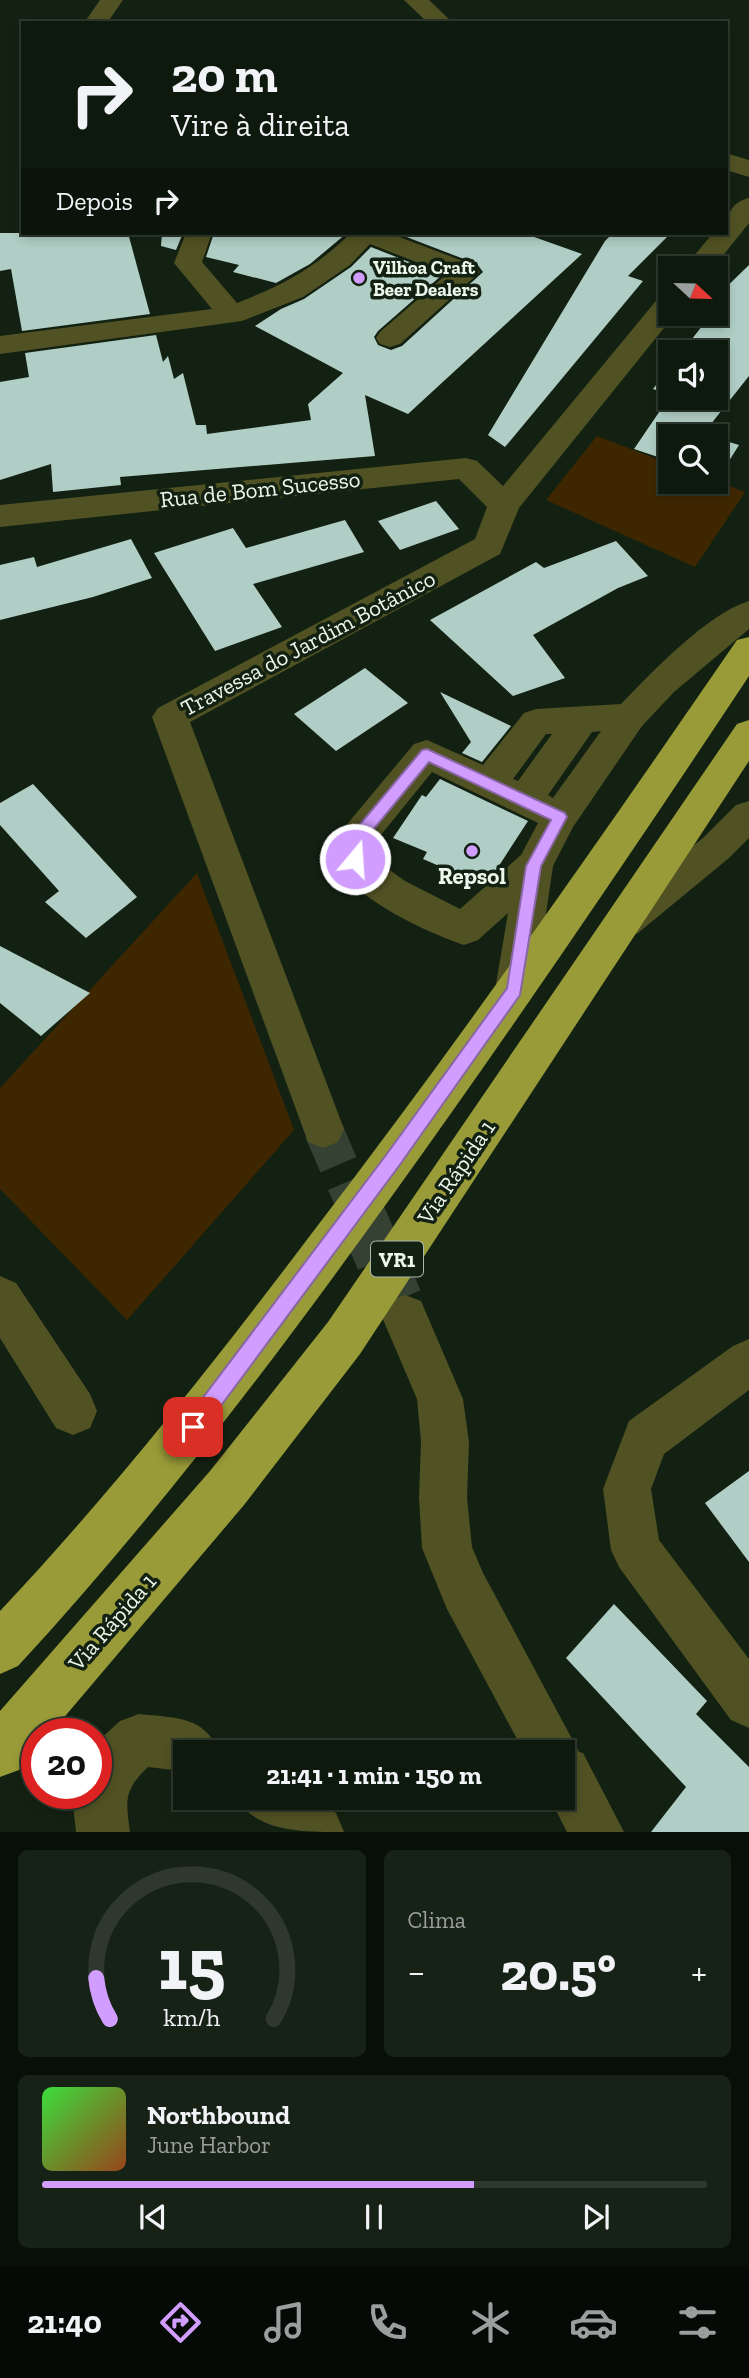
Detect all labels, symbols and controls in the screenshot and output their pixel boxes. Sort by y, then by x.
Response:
text: 20 m [171,46,278,105]
icon: right [56,49,147,140]
text: Vire à direita [171,106,350,144]
icon: right [147,182,185,220]
text: Depois [56,185,133,217]
place label: Vilhoa Craft Beer Dealers [373,256,479,301]
north arrow [658,256,728,326]
map controls [658,256,728,494]
marker: Vilhoa Craft Beer Dealers [351,270,367,286]
button: sound [658,340,728,410]
button: search [658,424,728,494]
street label: Rua de Bom Sucesso [158,465,362,513]
street label: Travessa do Jardim Botânico [176,564,440,722]
position arrow [318,822,392,896]
marker: Repsol [464,843,480,859]
place label: Repsol [438,862,506,890]
street label: Via Rápida 1 [410,1115,501,1230]
road number: VR1 [371,1242,423,1276]
pin [163,1397,223,1457]
icon: arrive [174,1408,212,1446]
street label: Via Rápida 1 [62,1568,162,1677]
speed limit sign: 20 [21,1718,112,1809]
text: 21:41 · 1 min · 150 m [266,1759,482,1791]
text: Clima [408,1906,466,1934]
text: 15 [158,1921,225,2009]
text: 20.5° [500,1941,616,2003]
text: − [408,1949,425,1995]
text: + [691,1949,707,1995]
text: km/h [163,2002,220,2032]
text: Northbound [147,2099,290,2131]
text: June Harbor [147,2131,271,2159]
icon: previous [134,2198,172,2236]
icon: pause [355,2198,393,2236]
icon: next [577,2198,615,2236]
icon: directions [156,2298,205,2347]
icon: music [260,2298,309,2347]
icon: phone [363,2298,412,2347]
icon: climate [466,2298,515,2347]
icon: car [569,2298,618,2347]
icon: filters [673,2298,722,2347]
text: 21:40 [27,2303,102,2341]

